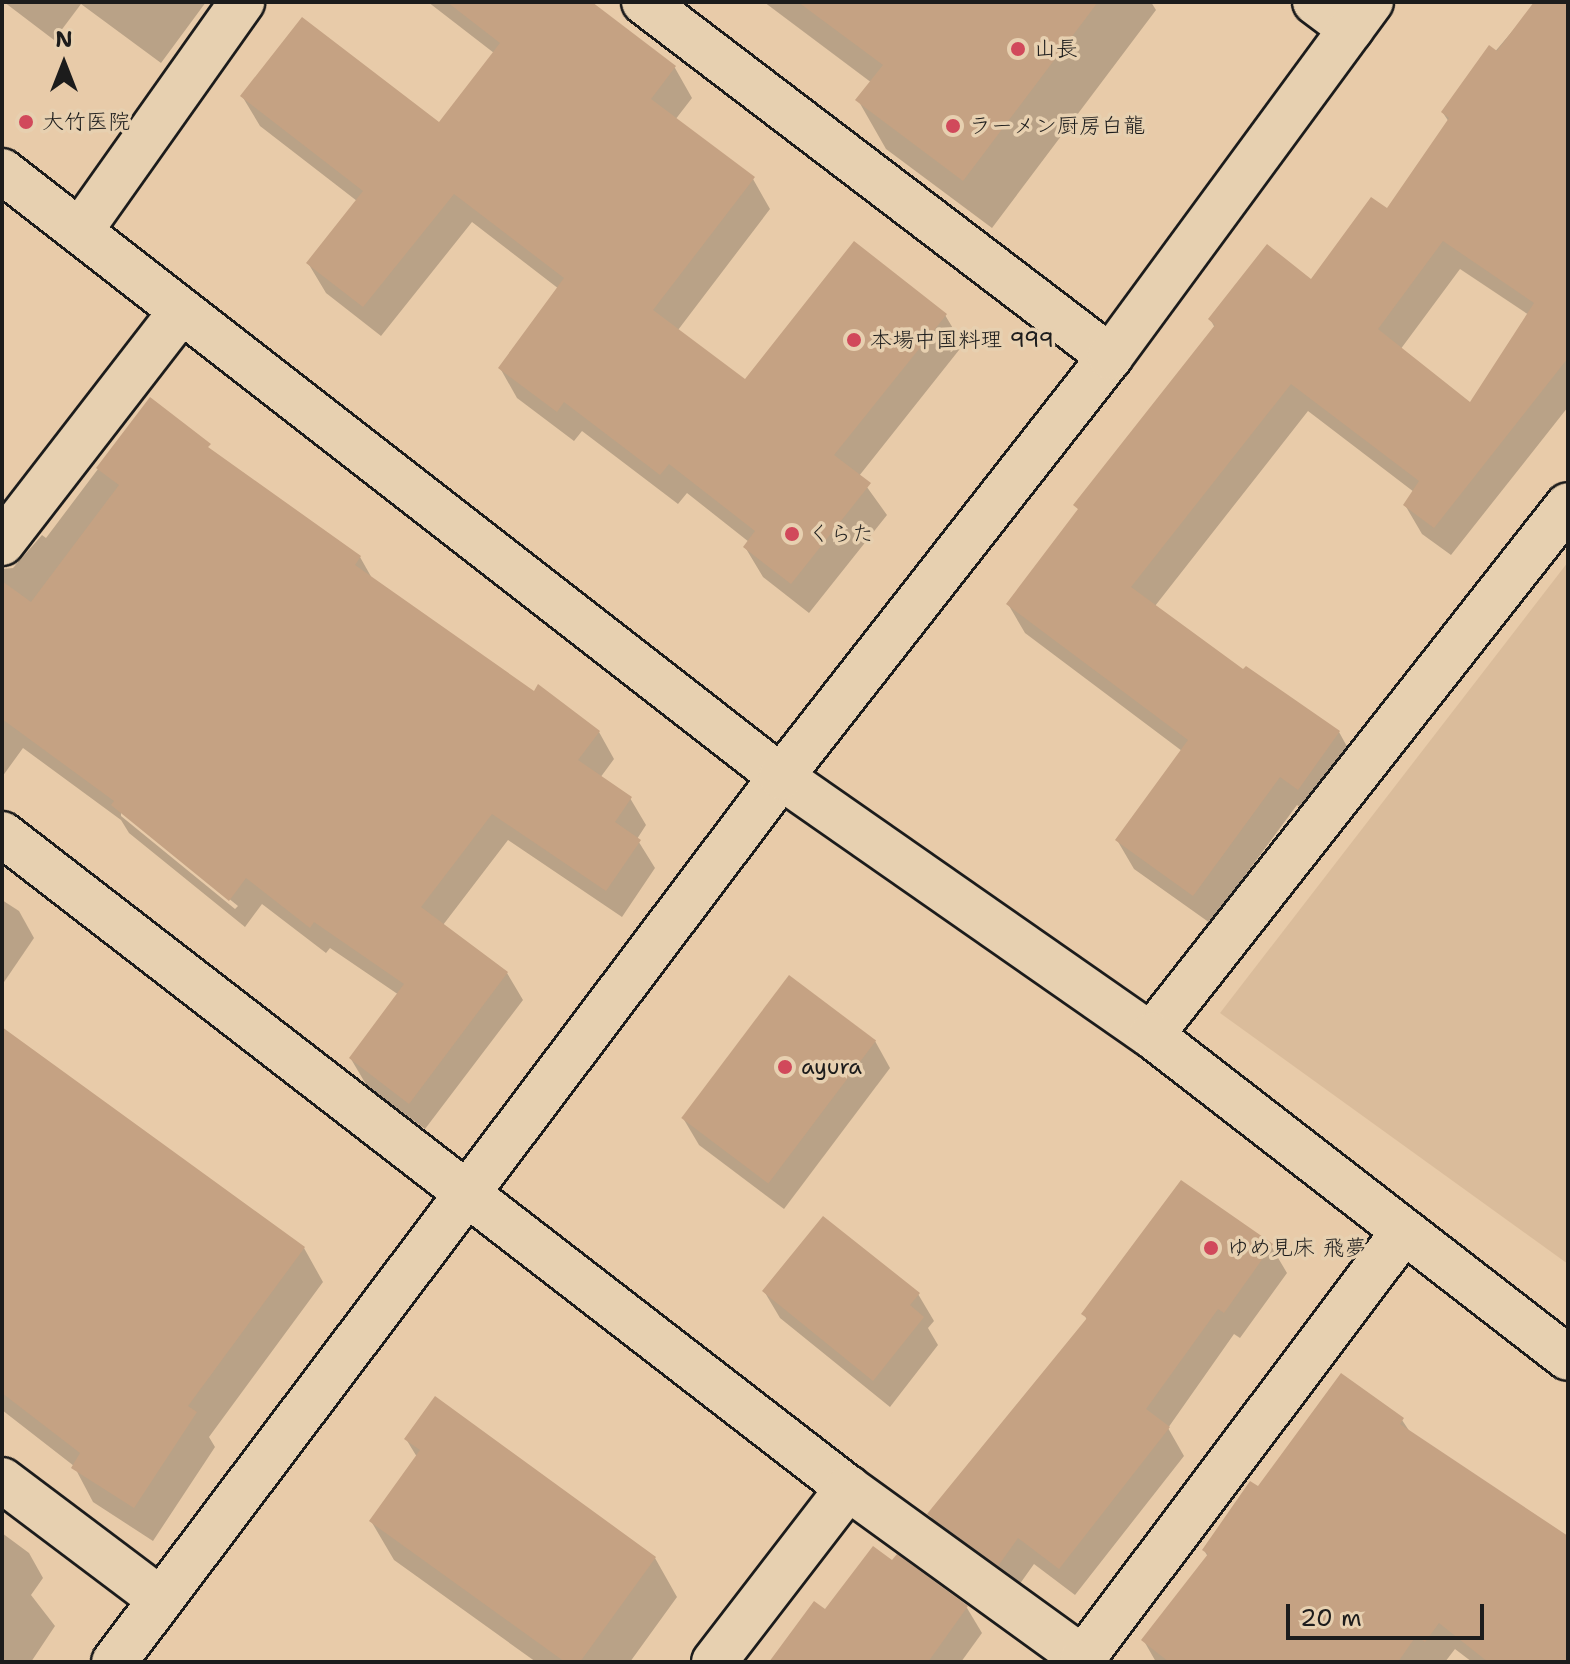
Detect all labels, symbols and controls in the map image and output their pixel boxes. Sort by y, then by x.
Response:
north arrow [24,24,104,104]
text: N [55,25,73,54]
place label: 山長 [1034,36,1078,62]
marker: 山長 [1009,40,1027,58]
place label: 大竹医院 [42,109,130,135]
marker: 大竹医院 [17,113,35,131]
place label: ラーメン厨房白龍 [969,113,1145,139]
marker: ラーメン厨房白龍 [944,117,962,135]
place label: 本場中国料理 999 [870,327,1054,353]
marker: 本場中国料理 999 [845,331,863,349]
place label: くらた [808,521,874,547]
marker: くらた [783,525,801,543]
place label: ayura [801,1054,862,1080]
marker: ayura [776,1058,794,1076]
place label: ゆめ見床 飛夢 [1227,1235,1367,1261]
marker: ゆめ見床 飛夢 [1202,1239,1220,1257]
scale bar [1290,1588,1488,1638]
text: 20 m [1300,1602,1362,1634]

